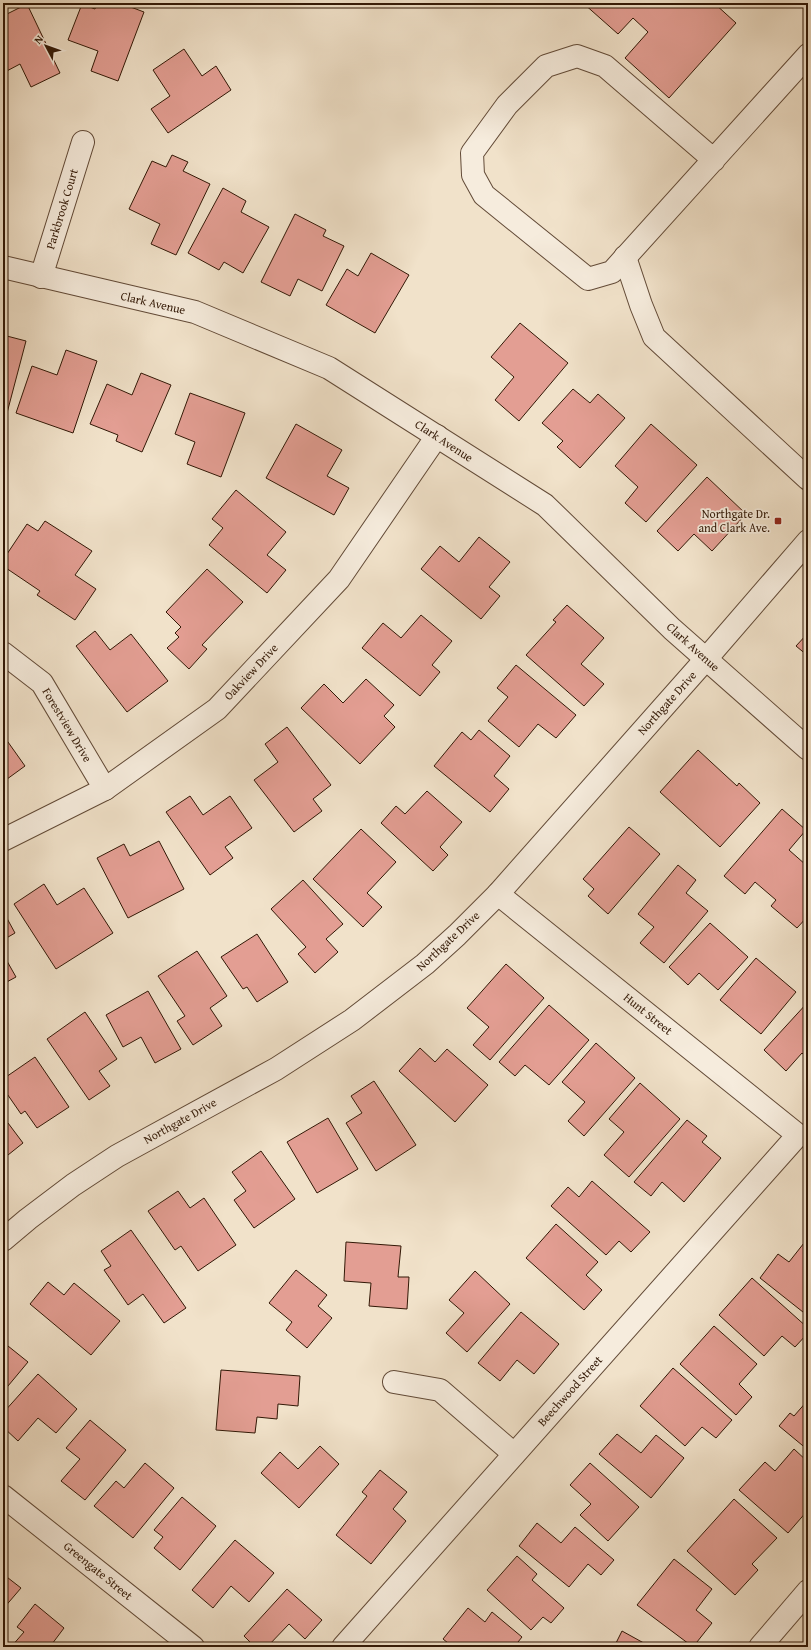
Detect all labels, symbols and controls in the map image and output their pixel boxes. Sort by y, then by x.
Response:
north arrow [26,26,66,66]
text: N [30,31,47,47]
street label: Parkbrook Court [41,166,82,251]
street label: Clark Avenue [119,287,188,318]
street label: Clark Avenue [412,415,477,466]
place label: Northgate Dr. and Clark Ave. [698,505,770,536]
marker: Northgate Dr. and Clark Ave. [773,516,783,526]
street label: Clark Avenue [663,618,724,675]
street label: Oakview Drive [220,639,282,704]
street label: Northgate Drive [633,667,700,738]
street label: Forestview Drive [39,684,97,765]
street label: Northgate Drive [412,907,483,974]
street label: Hunt Street [620,989,677,1039]
street label: Northgate Drive [140,1093,220,1148]
street label: Beechwood Street [533,1351,607,1430]
street label: Greengate Street [60,1537,137,1604]

